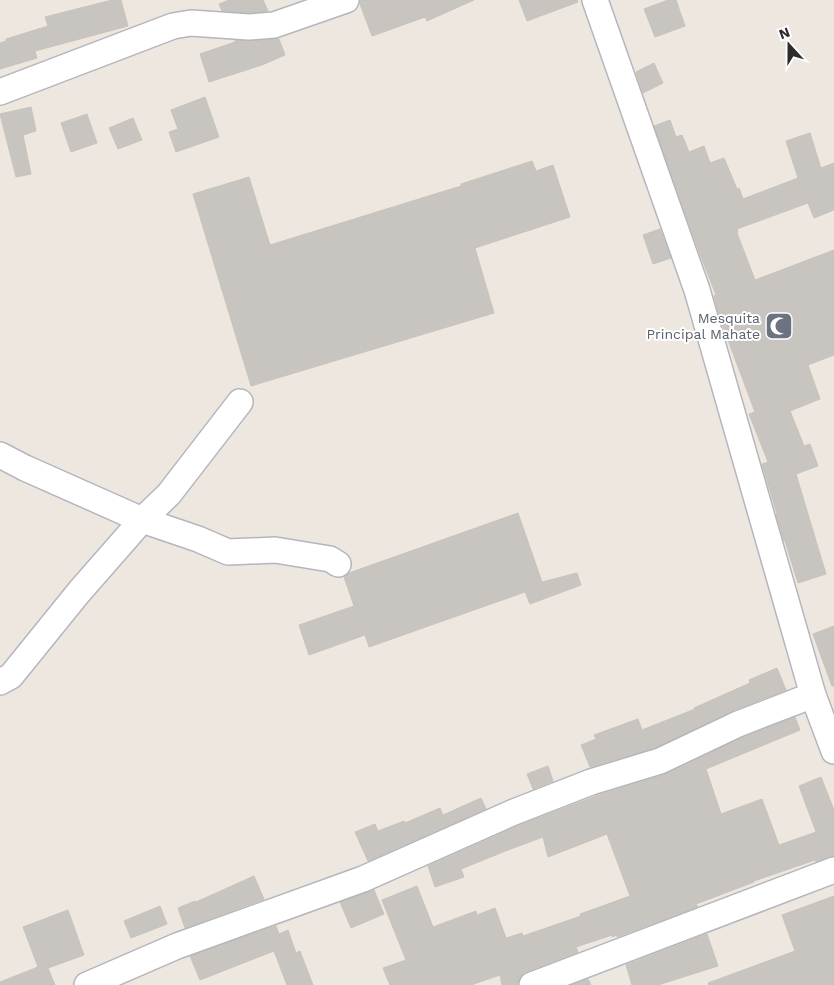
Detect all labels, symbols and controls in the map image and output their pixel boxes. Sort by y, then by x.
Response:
north arrow [764,20,814,70]
text: N [777,24,792,42]
place label: Mesquita Principal Mahate [646,310,760,342]
mosque icon: Mesquita Principal Mahate [764,311,794,341]

